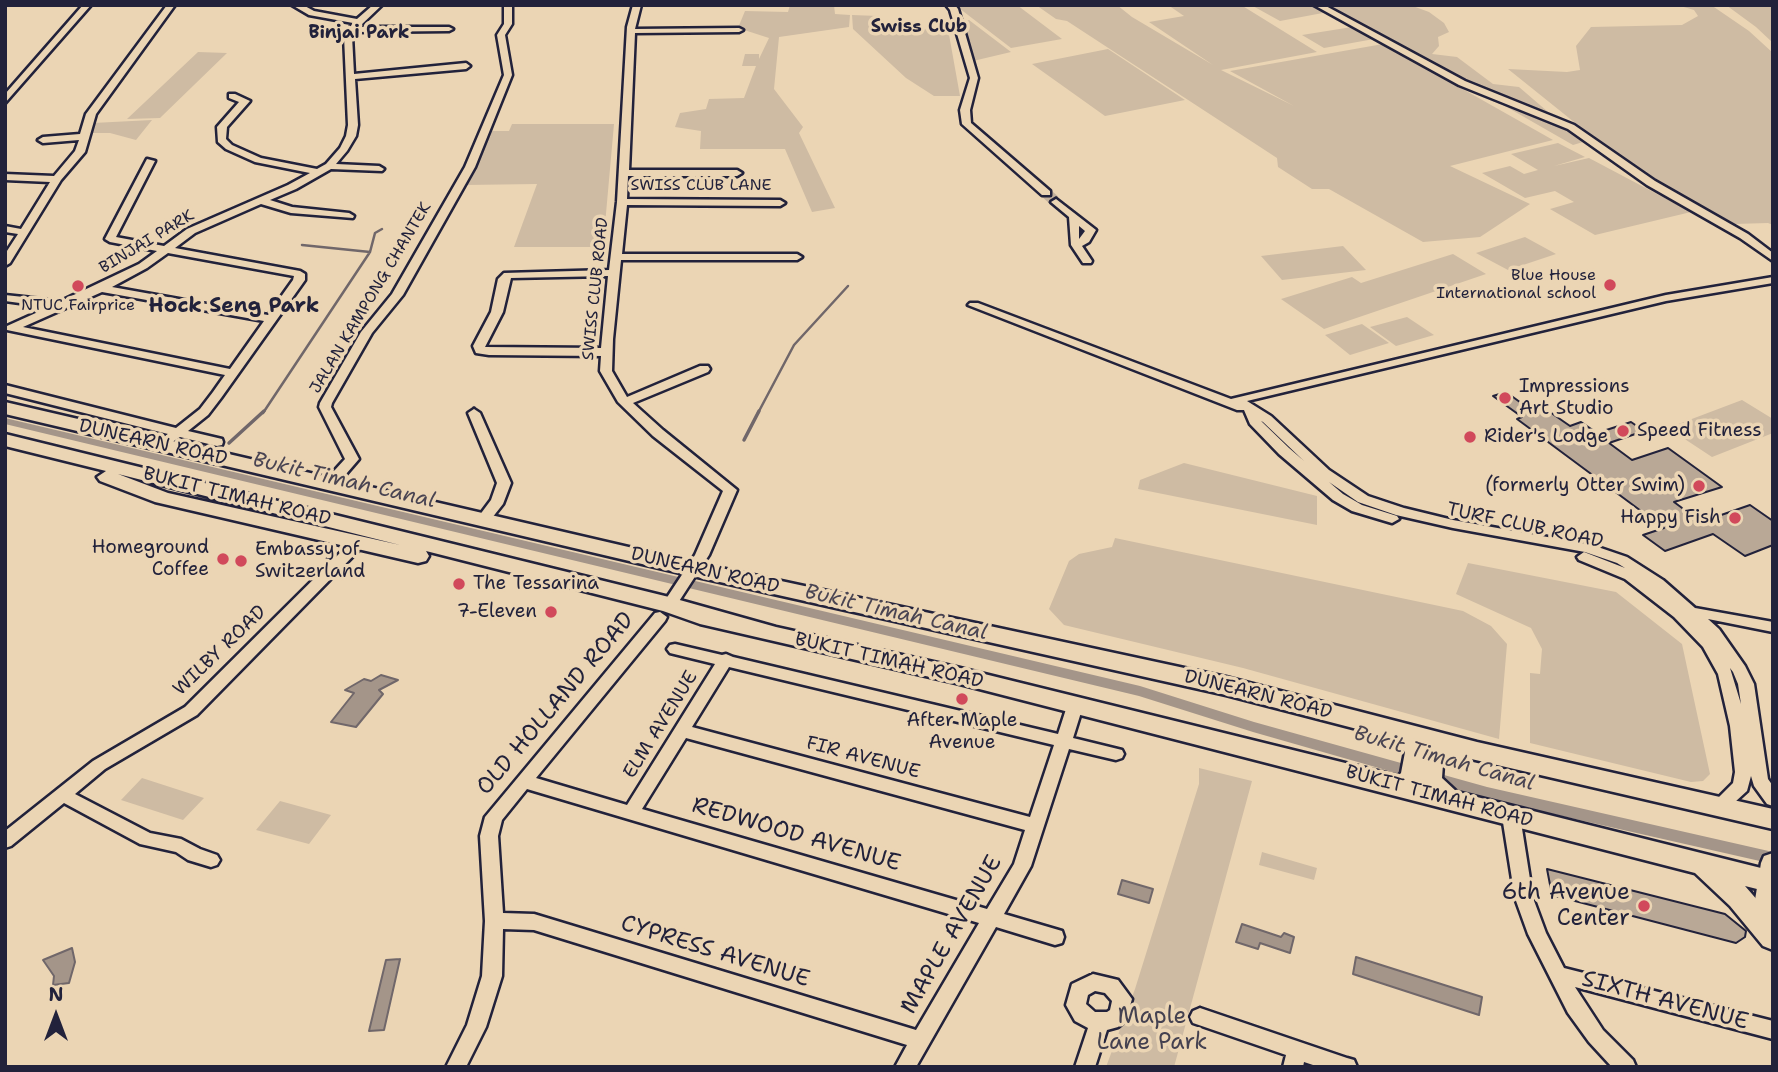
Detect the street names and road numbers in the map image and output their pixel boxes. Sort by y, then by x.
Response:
street label: SWISS CLUB LANE [630,176,772,196]
street label: JALAN KAMPONG CHANTEK [306,199,436,397]
street label: BINJAI PARK [96,206,198,278]
street label: SWISS CLUB ROAD [579,217,613,361]
street label: DUNEARN ROAD [76,415,230,471]
street label: BUKIT TIMAH ROAD [141,463,333,531]
street label: TURF CLUB ROAD [1445,498,1605,554]
street label: DUNEARN ROAD [628,543,782,599]
street label: WILBY ROAD [169,601,271,701]
street label: OLD HOLLAND ROAD [471,607,641,801]
street label: BUKIT TIMAH ROAD [793,628,985,694]
street label: DUNEARN ROAD [1182,666,1334,724]
street label: ELM AVENUE [619,667,703,783]
street label: FIR AVENUE [804,732,922,784]
street label: BUKIT TIMAH ROAD [1343,761,1535,833]
street label: REDWOOD AVENUE [688,792,904,878]
street label: MAPLE AVENUE [895,851,1009,1019]
street label: CYPRESS AVENUE [617,910,813,994]
street label: SIXTH AVENUE [1579,966,1751,1036]

